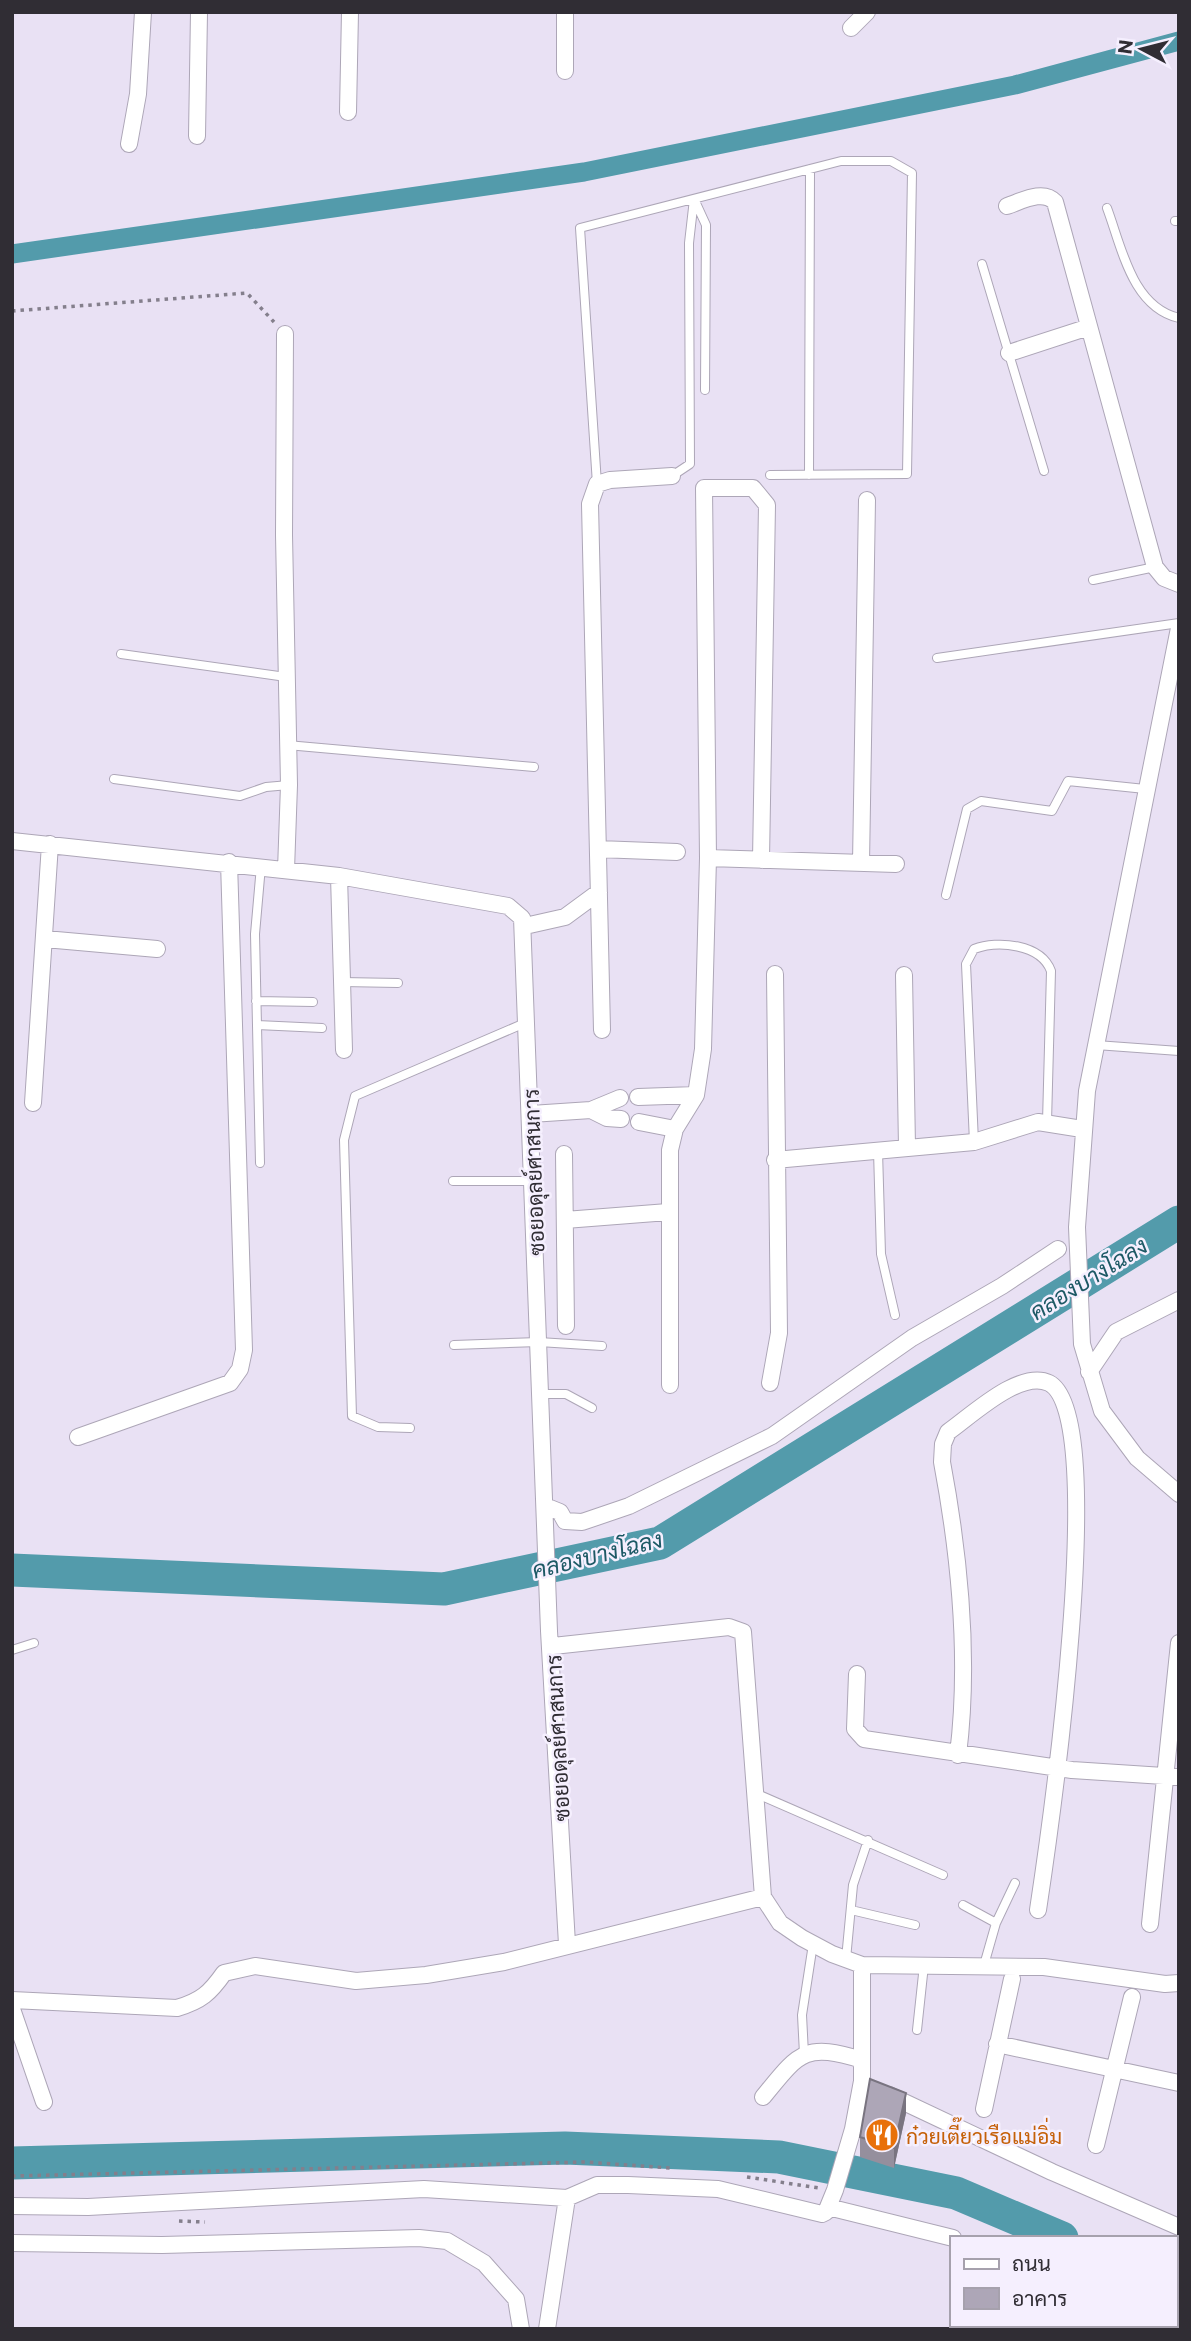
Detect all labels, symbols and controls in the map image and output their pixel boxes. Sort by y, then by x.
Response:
north arrow [1107,14,1177,84]
text: N [1112,38,1137,55]
street label: ซอยอดุลย์ศาสนการ [518,1088,551,1256]
water label: คลองบางโฉลง [1024,1230,1152,1325]
water label: คลองบางโฉลง [529,1523,665,1584]
street label: ซอยอดุลย์ศาสนการ [540,1654,577,1822]
restaurant icon: ก๋วยเตี๊ยวเรือแม่อิ่ม [863,2116,901,2154]
place label: ก๋วยเตี๊ยวเรือแม่อิ่ม [906,2117,1062,2148]
legend [950,2236,1177,2327]
text: ถนน [1012,2250,1051,2275]
text: อาคาร [1012,2285,1068,2310]

